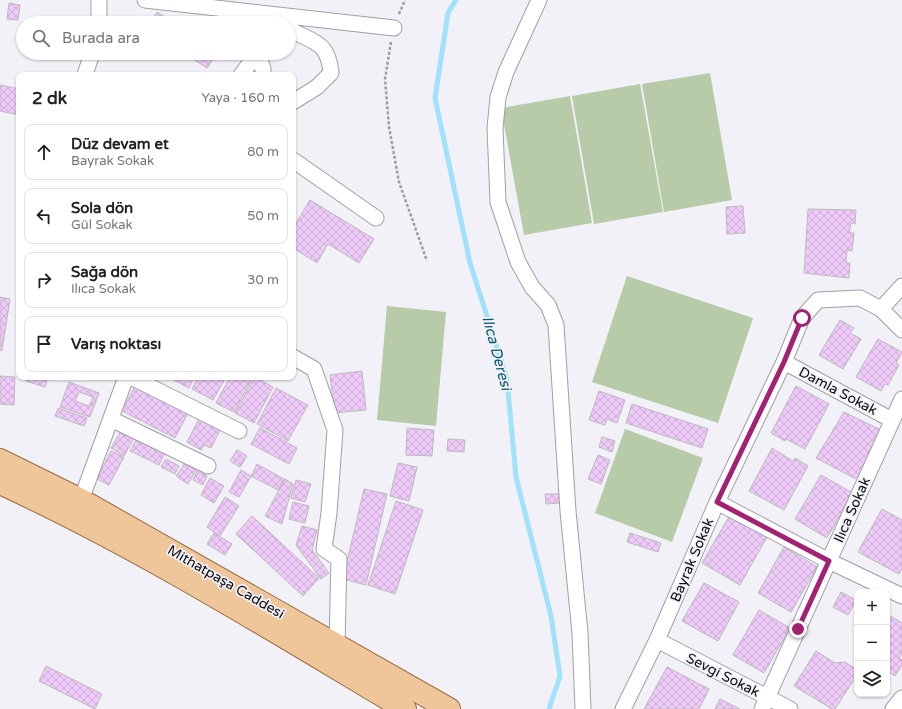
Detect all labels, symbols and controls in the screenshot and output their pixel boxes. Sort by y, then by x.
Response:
search box [16,16,296,60]
icon: search [30,27,52,49]
text: Burada ara [62,29,140,47]
text: 2 dk [32,88,67,109]
text: Yaya · 160 m [201,90,280,106]
text: Düz devam et [71,135,169,153]
icon: ahead [33,141,55,163]
text: 80 m [247,144,279,160]
text: Bayrak Sokak [71,153,154,169]
text: Sola dön [71,199,133,217]
icon: left [33,205,55,227]
text: 50 m [247,208,279,224]
text: Gül Sokak [71,217,133,233]
text: Sağa dön [71,263,138,281]
icon: right [33,269,55,291]
text: 30 m [247,272,279,288]
text: Ilıca Sokak [71,281,136,297]
route start [793,309,811,327]
water label: Ilıca Deresi [478,314,516,394]
icon: arrive [33,333,55,355]
text: Varış noktası [71,335,161,353]
street label: Damla Sokak [796,363,880,419]
street label: Ilıca Sokak [830,474,874,545]
street label: Bayrak Sokak [667,515,717,605]
street label: Mithatpaşa Caddesi [165,542,287,622]
map controls [854,589,890,697]
button: + [854,589,890,625]
route end [789,620,807,638]
button: − [854,625,890,661]
street label: Sevgi Sokak [684,649,763,701]
button: layers [854,661,890,697]

